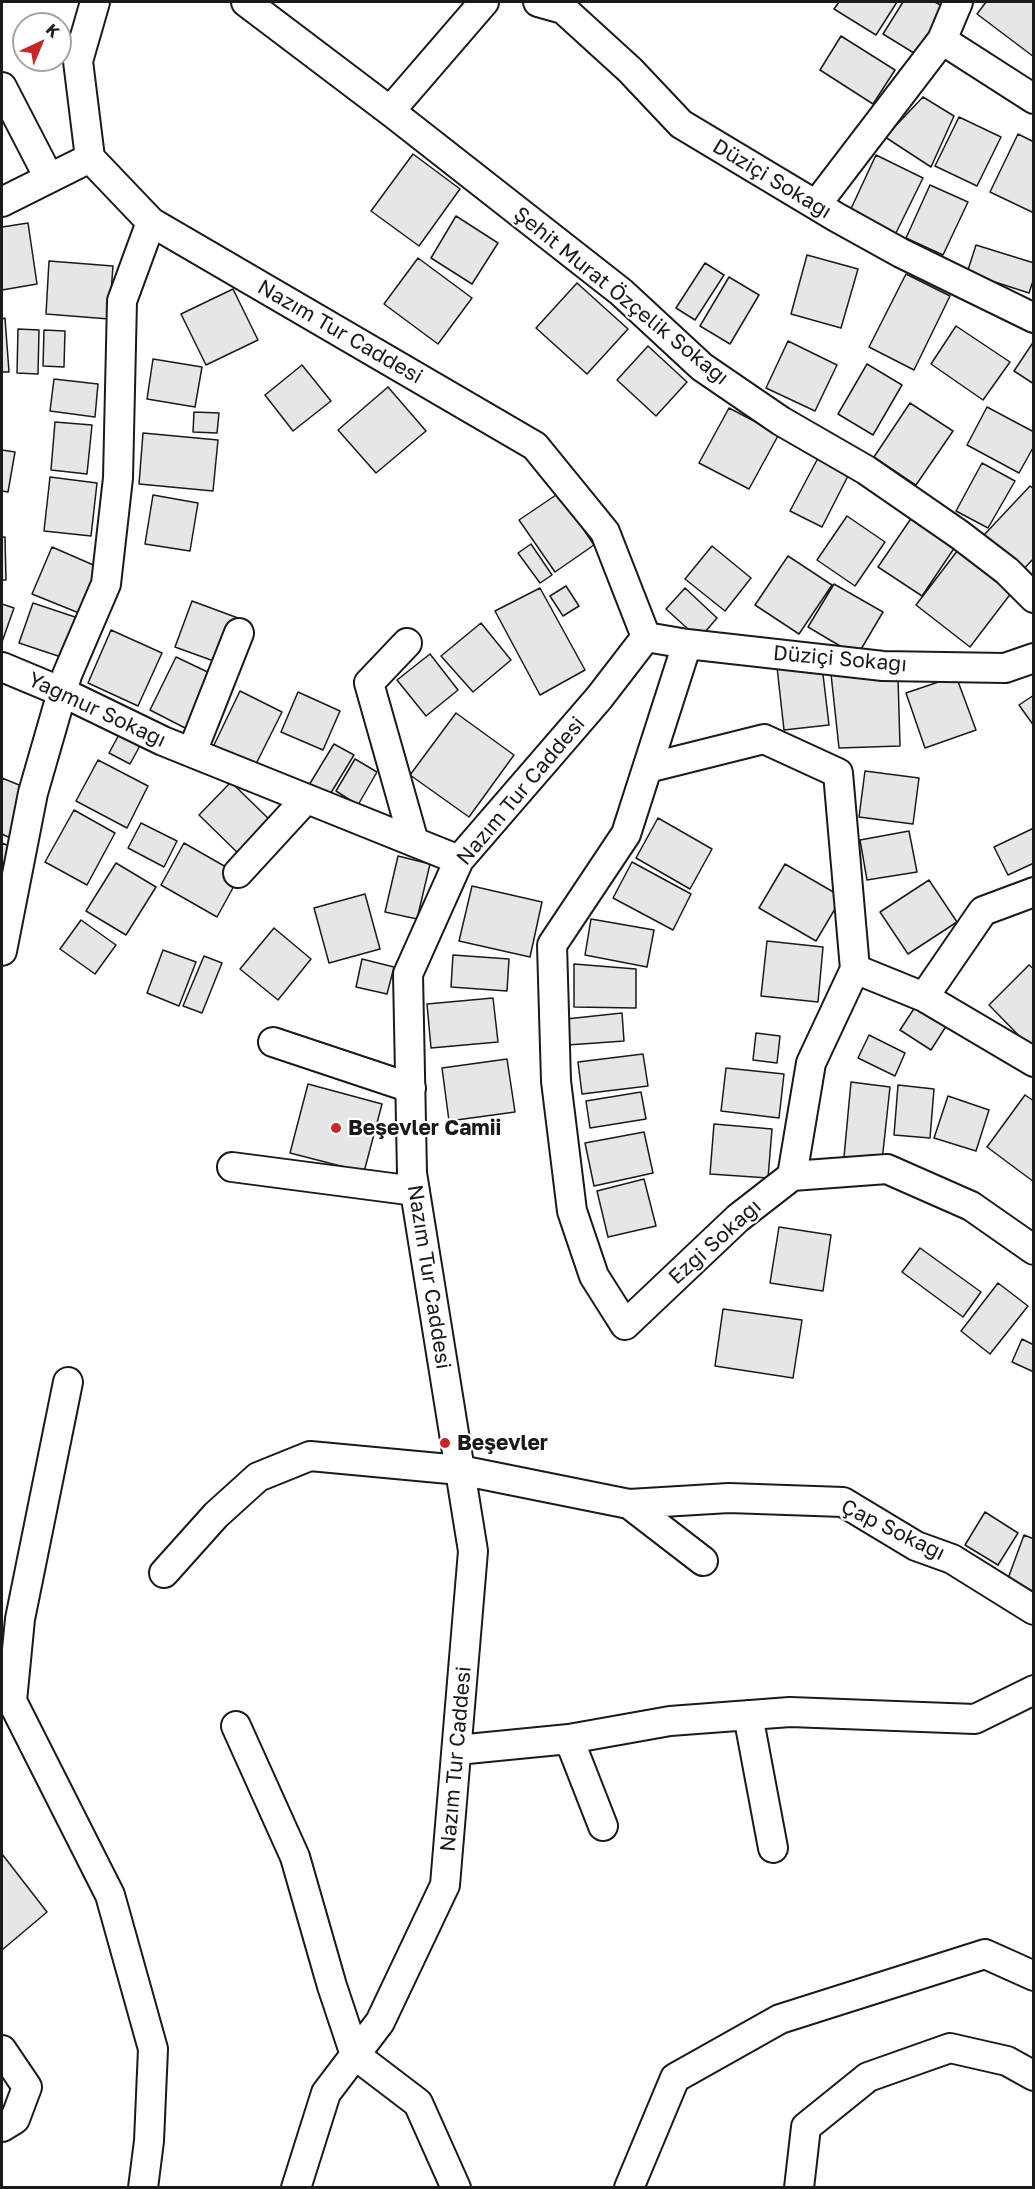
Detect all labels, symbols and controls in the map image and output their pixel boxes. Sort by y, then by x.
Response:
north arrow [12,12,72,72]
text: K [42,19,64,42]
street label: Düziçi Sokağı [708,134,836,224]
street label: Şehit Murat Özçelik Sokağı [509,202,733,390]
street label: Nazım Tur Caddesi [253,275,427,389]
street label: Düziçi Sokağı [772,641,908,677]
street label: Yağmur Sokağı [24,667,170,753]
street label: Nazım Tur Caddesi [452,712,590,870]
place label: Beşevler Camii [348,1115,501,1141]
marker: Beşevler Camii [329,1121,343,1135]
street label: Nazım Tur Caddesi [402,1183,456,1371]
street label: Ezgi Sokağı [664,1194,766,1290]
place label: Beşevler [457,1430,548,1456]
marker: Beşevler [438,1436,452,1450]
street label: Çap Sokağı [837,1494,949,1566]
street label: Nazım Tur Caddesi [435,1665,477,1853]

